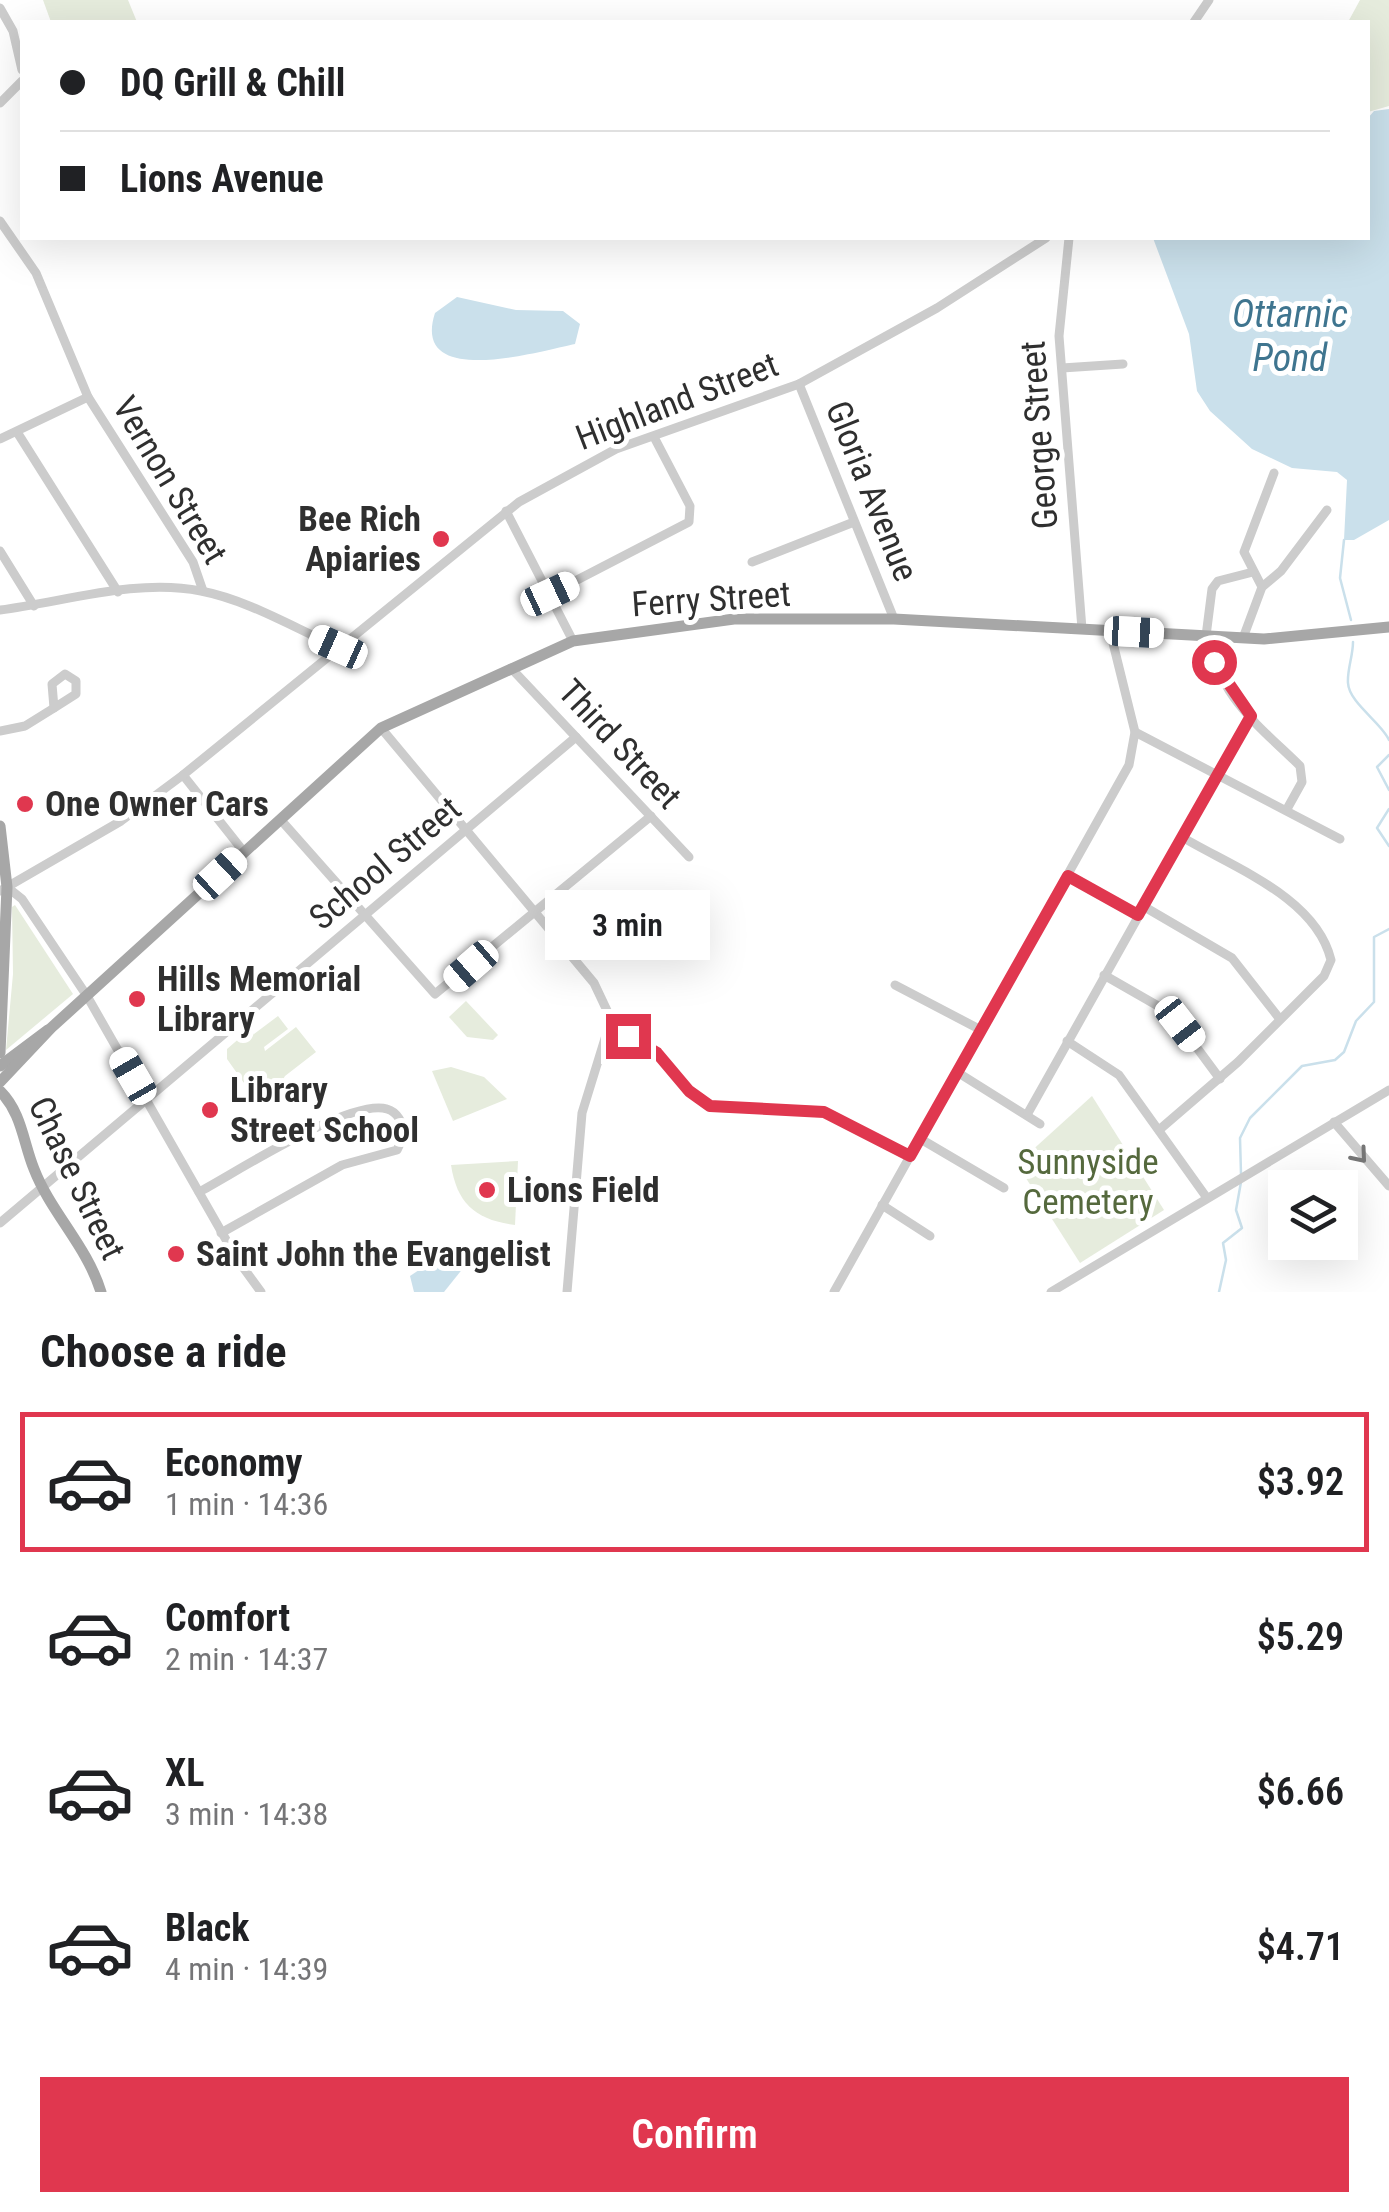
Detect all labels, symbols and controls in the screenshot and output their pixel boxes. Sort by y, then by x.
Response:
text: DQ Grill & Chill [120,61,345,105]
text: Lions Avenue [120,157,324,201]
water label: Ottarnic Pond [1232,292,1348,380]
street label: George Street [1012,339,1067,531]
street label: Highland Street [570,344,784,459]
street label: Vernon Street [104,389,235,571]
street label: Gloria Avenue [817,395,926,587]
place label: Bee Rich Apiaries [298,499,421,580]
marker: Bee Rich Apiaries [430,528,452,550]
car [516,568,584,620]
street label: Ferry Street [630,573,792,625]
car [1103,615,1165,649]
car [304,621,372,673]
route start [1192,640,1237,685]
street label: Third Street [550,672,689,817]
place label: One Owner Cars [45,784,269,825]
street label: School Street [302,788,469,938]
marker: One Owner Cars [14,793,36,815]
car [188,843,252,905]
callout: 3 min [546,891,710,961]
text: 3 min [592,906,663,944]
car [439,935,503,997]
place label: Hills Memorial Library [157,959,361,1040]
marker: Hills Memorial Library [126,988,148,1010]
car [1150,991,1210,1057]
route end [606,1014,651,1059]
car [105,1043,161,1109]
place label: Library Street School [230,1070,419,1151]
street label: Chase Street [20,1090,134,1266]
marker: Library Street School [199,1099,221,1121]
park label: Sunnyside Cemetery [1017,1142,1159,1223]
one-way arrow [1348,1144,1366,1162]
place label: Lions Field [507,1170,660,1211]
map controls [1268,1170,1358,1260]
button: layers [1268,1170,1358,1260]
marker: Lions Field [476,1179,498,1201]
place label: Saint John the Evangelist [196,1234,551,1275]
marker: Saint John the Evangelist [165,1243,187,1265]
text: Choose a ride [40,1325,287,1378]
icon: car [45,1437,135,1527]
text: Economy [165,1441,302,1485]
text: $3.92 [1257,1460,1344,1504]
text: 1 min · 14:36 [165,1485,328,1523]
icon: car [45,1592,135,1682]
text: Comfort [165,1596,290,1640]
text: $5.29 [1257,1615,1344,1659]
text: 2 min · 14:37 [165,1640,328,1678]
icon: car [45,1747,135,1837]
text: XL [165,1751,204,1795]
text: $6.66 [1257,1770,1344,1814]
text: 3 min · 14:38 [165,1795,328,1833]
icon: car [45,1902,135,1992]
text: Black [165,1906,249,1950]
text: $4.71 [1257,1925,1344,1969]
text: 4 min · 14:39 [165,1950,328,1988]
button: Confirm [40,2077,1349,2192]

